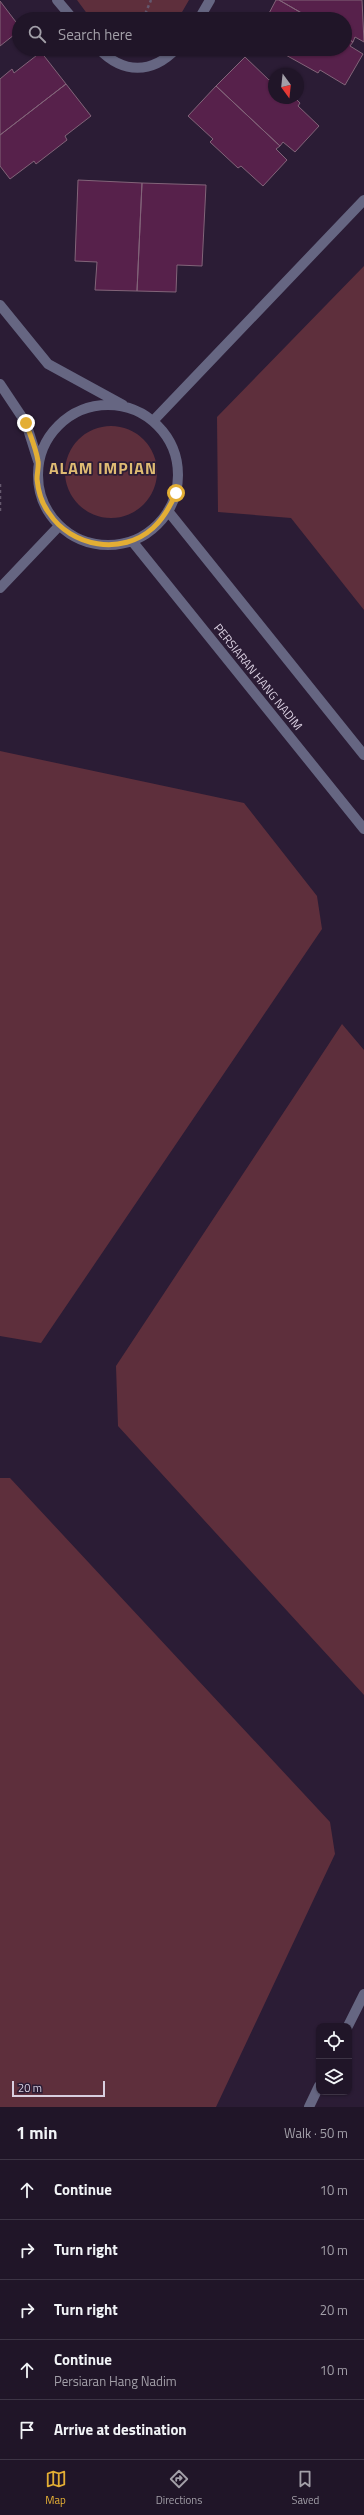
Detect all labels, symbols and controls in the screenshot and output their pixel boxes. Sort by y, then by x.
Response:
search box [12,12,352,56]
icon: search [26,23,48,45]
text: Search here [58,23,132,46]
north arrow [268,68,304,104]
route end [17,414,35,432]
district label: ALAM IMPIAN [49,456,157,480]
route start [167,484,185,502]
street label: PERSIARAN HANG NADIM [209,619,307,734]
map controls [316,2023,352,2095]
button: locate [316,2023,352,2059]
button: layers [316,2059,352,2095]
scale bar [12,2079,105,2098]
text: 20 m [18,2080,42,2096]
text: 1 min [16,2120,57,2146]
text: Walk · 50 m [284,2123,348,2143]
text: Continue [54,2178,112,2201]
icon: ahead [16,2179,38,2201]
text: 10 m [320,2180,348,2200]
text: Turn right [54,2238,118,2261]
icon: right [16,2239,38,2261]
text: 10 m [320,2240,348,2260]
text: Turn right [54,2298,118,2321]
icon: right [16,2299,38,2321]
text: 20 m [320,2300,348,2320]
text: Continue [54,2348,112,2371]
icon: ahead [16,2359,38,2381]
text: 10 m [320,2360,348,2380]
text: Persiaran Hang Nadim [54,2371,177,2391]
text: Arrive at destination [54,2418,187,2441]
icon: arrive [16,2419,38,2441]
tab: Map [45,2468,67,2508]
tab: Directions [156,2468,202,2508]
tab: Saved [291,2468,319,2508]

